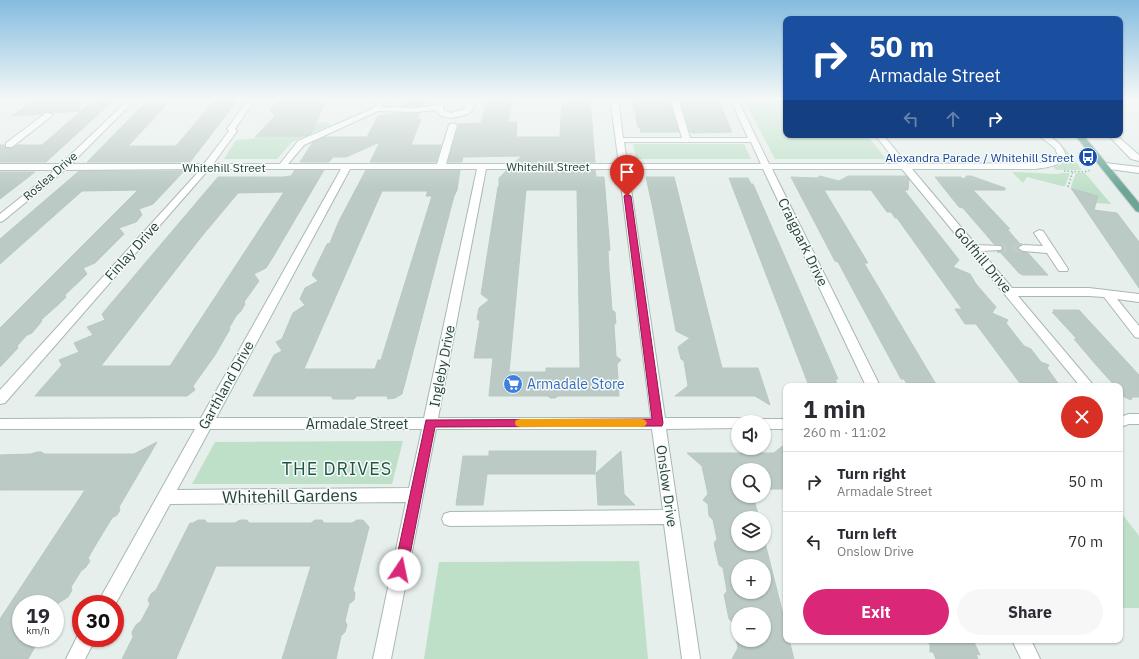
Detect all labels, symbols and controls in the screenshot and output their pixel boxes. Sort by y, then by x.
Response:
text: 50 m [869,28,934,65]
icon: right [803,32,855,84]
text: Armadale Street [869,64,1001,87]
icon: left [900,108,922,130]
icon: ahead [942,108,964,130]
icon: right [984,108,1006,130]
bus stop icon: Alexandra Parade / Whitehill Street [1077,146,1099,168]
street label: Roslea Drive [20,148,81,204]
place label: Alexandra Parade / Whitehill Street [885,150,1074,165]
pin [610,155,644,196]
street label: Whitehill Street [506,159,590,174]
street label: Whitehill Street [182,160,266,175]
icon: arrive [616,161,638,183]
street label: Craigpark Drive [774,195,832,289]
street label: Finlay Drive [101,218,163,284]
street label: Golfhill Drive [950,223,1016,297]
street label: Ingleby Drive [425,323,459,409]
street label: Garthland Drive [194,337,258,432]
supermarket icon: Armadale Store [502,373,524,395]
place label: Armadale Store [527,375,625,393]
text: 1 min [803,393,866,425]
button: close [1061,396,1103,438]
street label: Armadale Street [306,415,408,433]
map controls [731,415,771,647]
button: sound [731,415,771,455]
text: 260 m · 11:02 [803,424,886,441]
street label: Onslow Drive [652,444,682,529]
district label: THE DRIVES [282,457,392,480]
button: search [731,463,771,503]
text: Turn right [837,464,906,483]
icon: right [803,471,825,493]
text: 50 m [1068,472,1103,491]
text: Armadale Street [837,483,932,500]
street label: Whitehill Gardens [222,484,358,508]
button: layers [731,511,771,551]
text: Turn left [837,524,897,543]
icon: left [803,531,825,553]
text: 70 m [1068,532,1103,551]
text: Onslow Drive [837,543,914,560]
position arrow [379,549,421,591]
button: + [731,559,771,599]
button: Exit [803,589,949,635]
button: Share [957,589,1103,635]
speed limit sign: 30 [72,595,124,647]
text: 19 [26,602,50,629]
button: − [731,607,771,647]
text: km/h [26,624,50,637]

